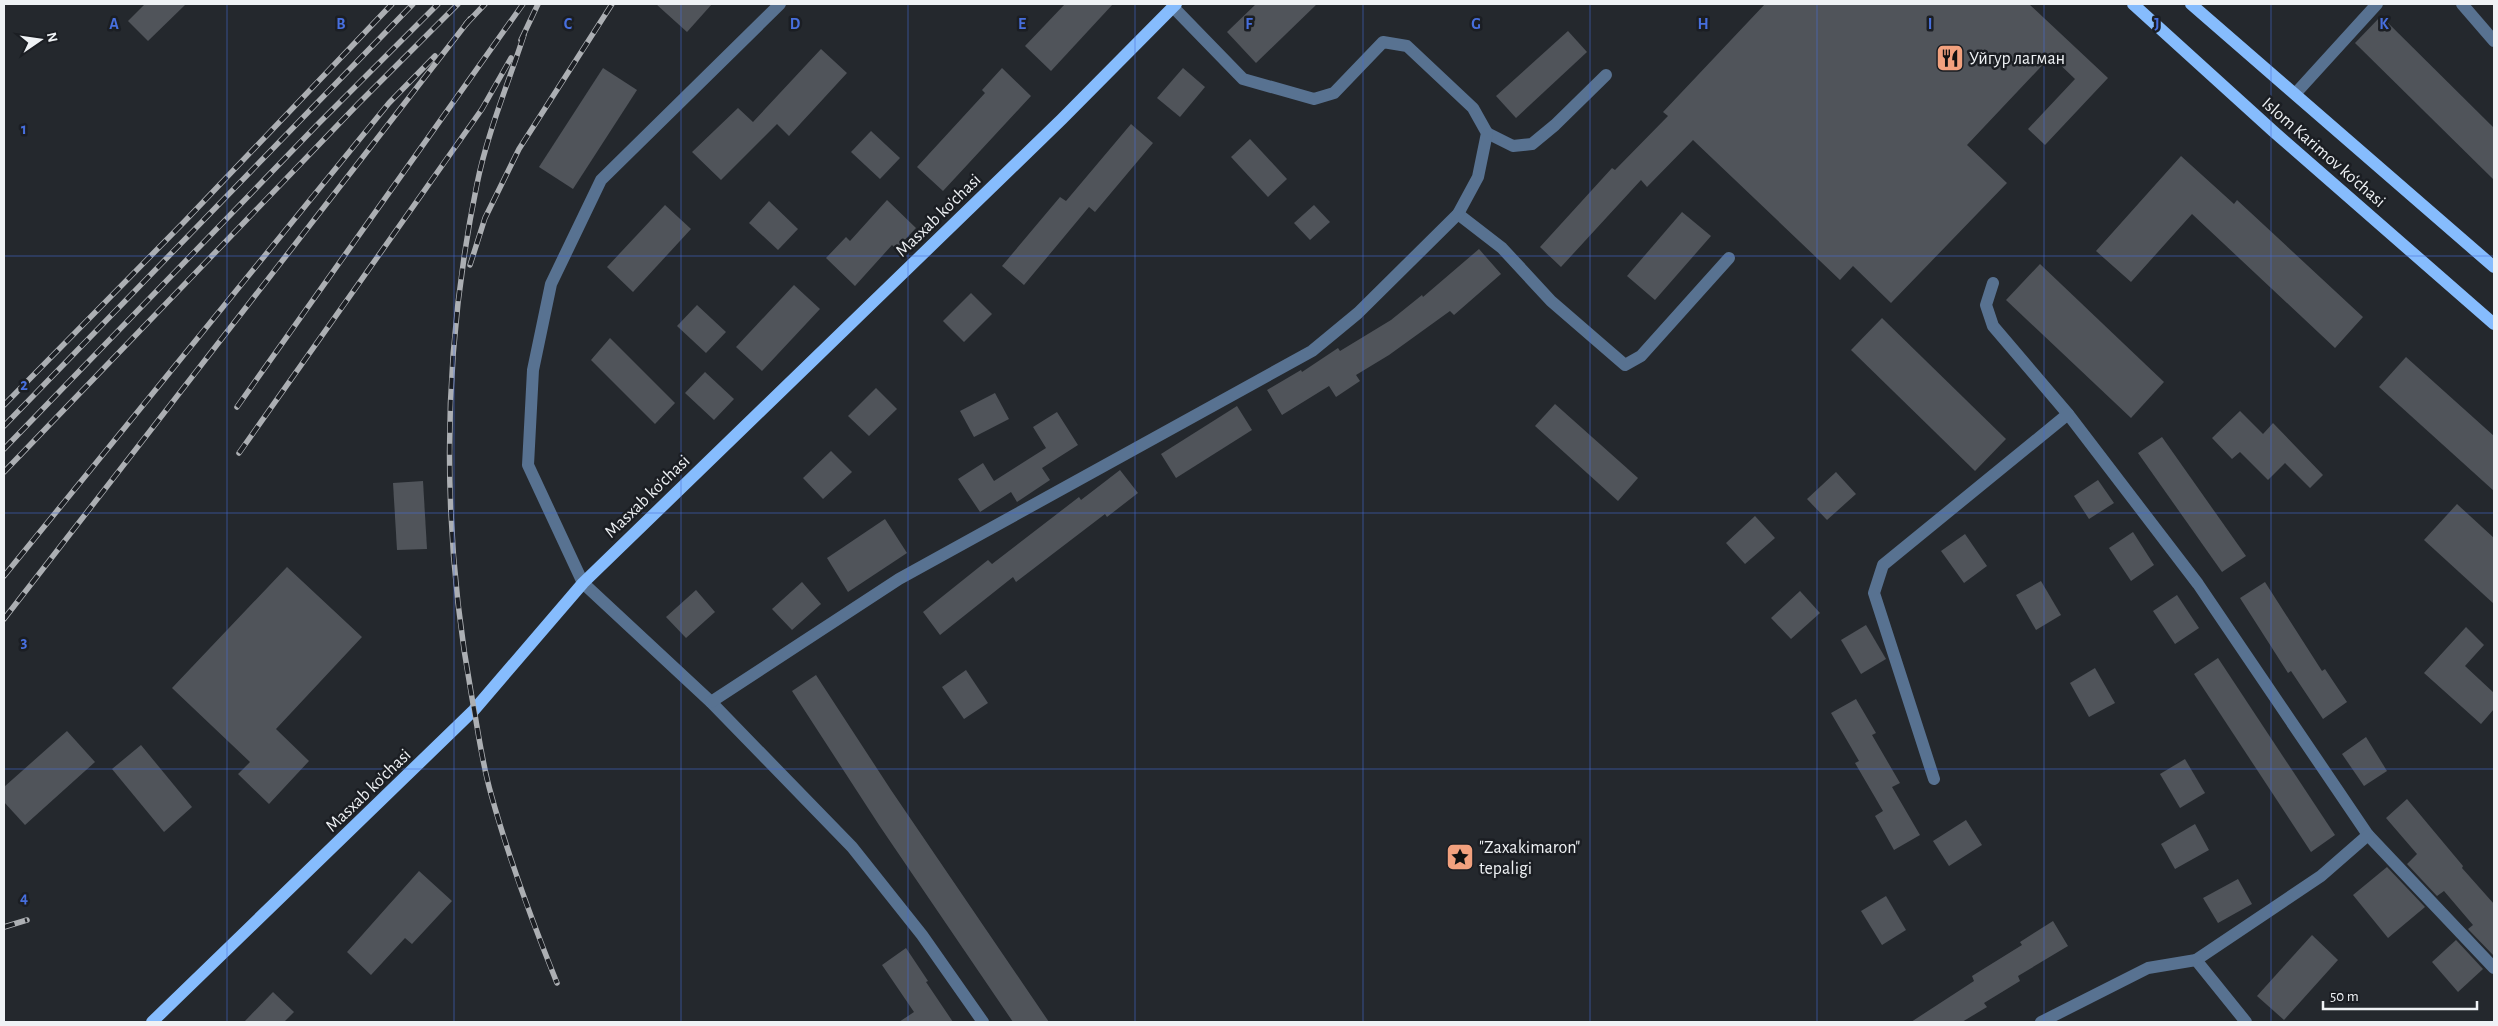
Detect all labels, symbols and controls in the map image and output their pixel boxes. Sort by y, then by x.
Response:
north arrow [15,15,65,65]
text: A [109,16,119,32]
text: B [336,16,346,32]
text: C [564,16,573,32]
text: D [790,16,801,32]
text: E [1018,16,1026,32]
text: F [1245,16,1253,32]
text: G [1471,16,1481,32]
text: H [1697,16,1709,32]
text: I [1928,16,1932,32]
text: J [2154,16,2160,32]
text: K [2379,16,2389,32]
text: N [44,31,60,44]
restaurant icon: Уйгур лагман [1935,43,1965,73]
place label: Уйгур лагман [1969,50,2065,68]
street label: Islom Karimov ko‘chasi [2258,94,2388,211]
text: 1 [21,121,27,137]
street label: Masxab ko'chasi [893,171,985,261]
text: 2 [20,377,28,393]
street label: Masxab ko'chasi [602,452,694,542]
text: 3 [21,634,28,650]
street label: Masxab ko'chasi [323,746,415,836]
place label: "Zaxakimaron" tepaligi [1479,839,1580,878]
place icon: "Zaxakimaron" tepaligi [1445,842,1475,872]
text: 4 [20,890,28,906]
scale bar [2323,978,2477,1010]
text: 50 m [2330,989,2359,1004]

